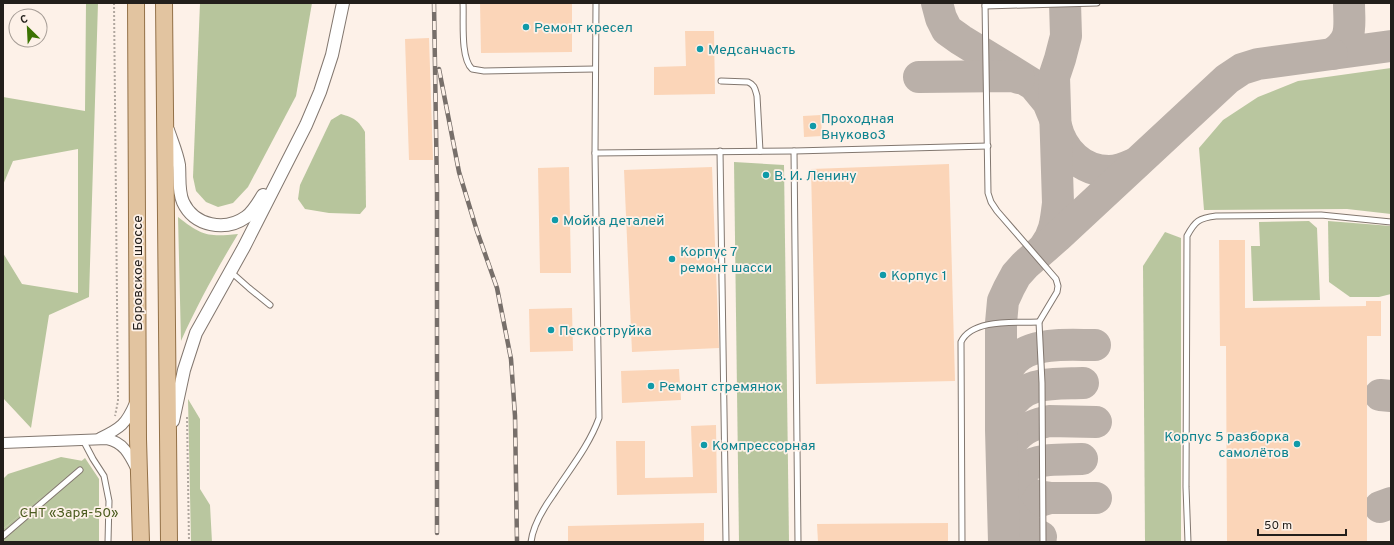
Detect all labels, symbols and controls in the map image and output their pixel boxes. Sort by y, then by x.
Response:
north arrow [8,8,48,48]
text: С [18,12,30,28]
place label: Ремонт кресел [534,20,633,37]
marker: Ремонт кресел [521,22,531,32]
place label: Медсанчасть [708,42,796,59]
marker: Медсанчасть [695,44,705,54]
place label: Проходная Внуково3 [821,111,894,144]
marker: Проходная Внуково3 [808,121,818,131]
place label: В. И. Ленину [774,168,857,185]
marker: В. И. Ленину [761,170,771,180]
place label: Мойка деталей [563,213,664,230]
street label: Боровское шоссе [130,215,147,331]
marker: Мойка деталей [550,215,560,225]
place label: Корпус 7 ремонт шасси [680,244,772,277]
marker: Корпус 7 ремонт шасси [667,254,677,264]
place label: Корпус 1 [891,268,947,285]
marker: Корпус 1 [878,270,888,280]
place label: Пескоструйка [559,323,652,340]
marker: Пескоструйка [546,325,556,335]
place label: Ремонт стремянок [659,379,782,396]
marker: Ремонт стремянок [646,381,656,391]
place label: Корпус 5 разборка самолётов [1164,429,1289,462]
place label: Компрессорная [712,438,816,455]
marker: Корпус 5 разборка самолётов [1292,439,1302,449]
marker: Компрессорная [699,440,709,450]
park label: СНТ «Заря-50» [19,505,119,522]
scale bar [1258,511,1346,537]
text: 50 m [1264,518,1292,534]

